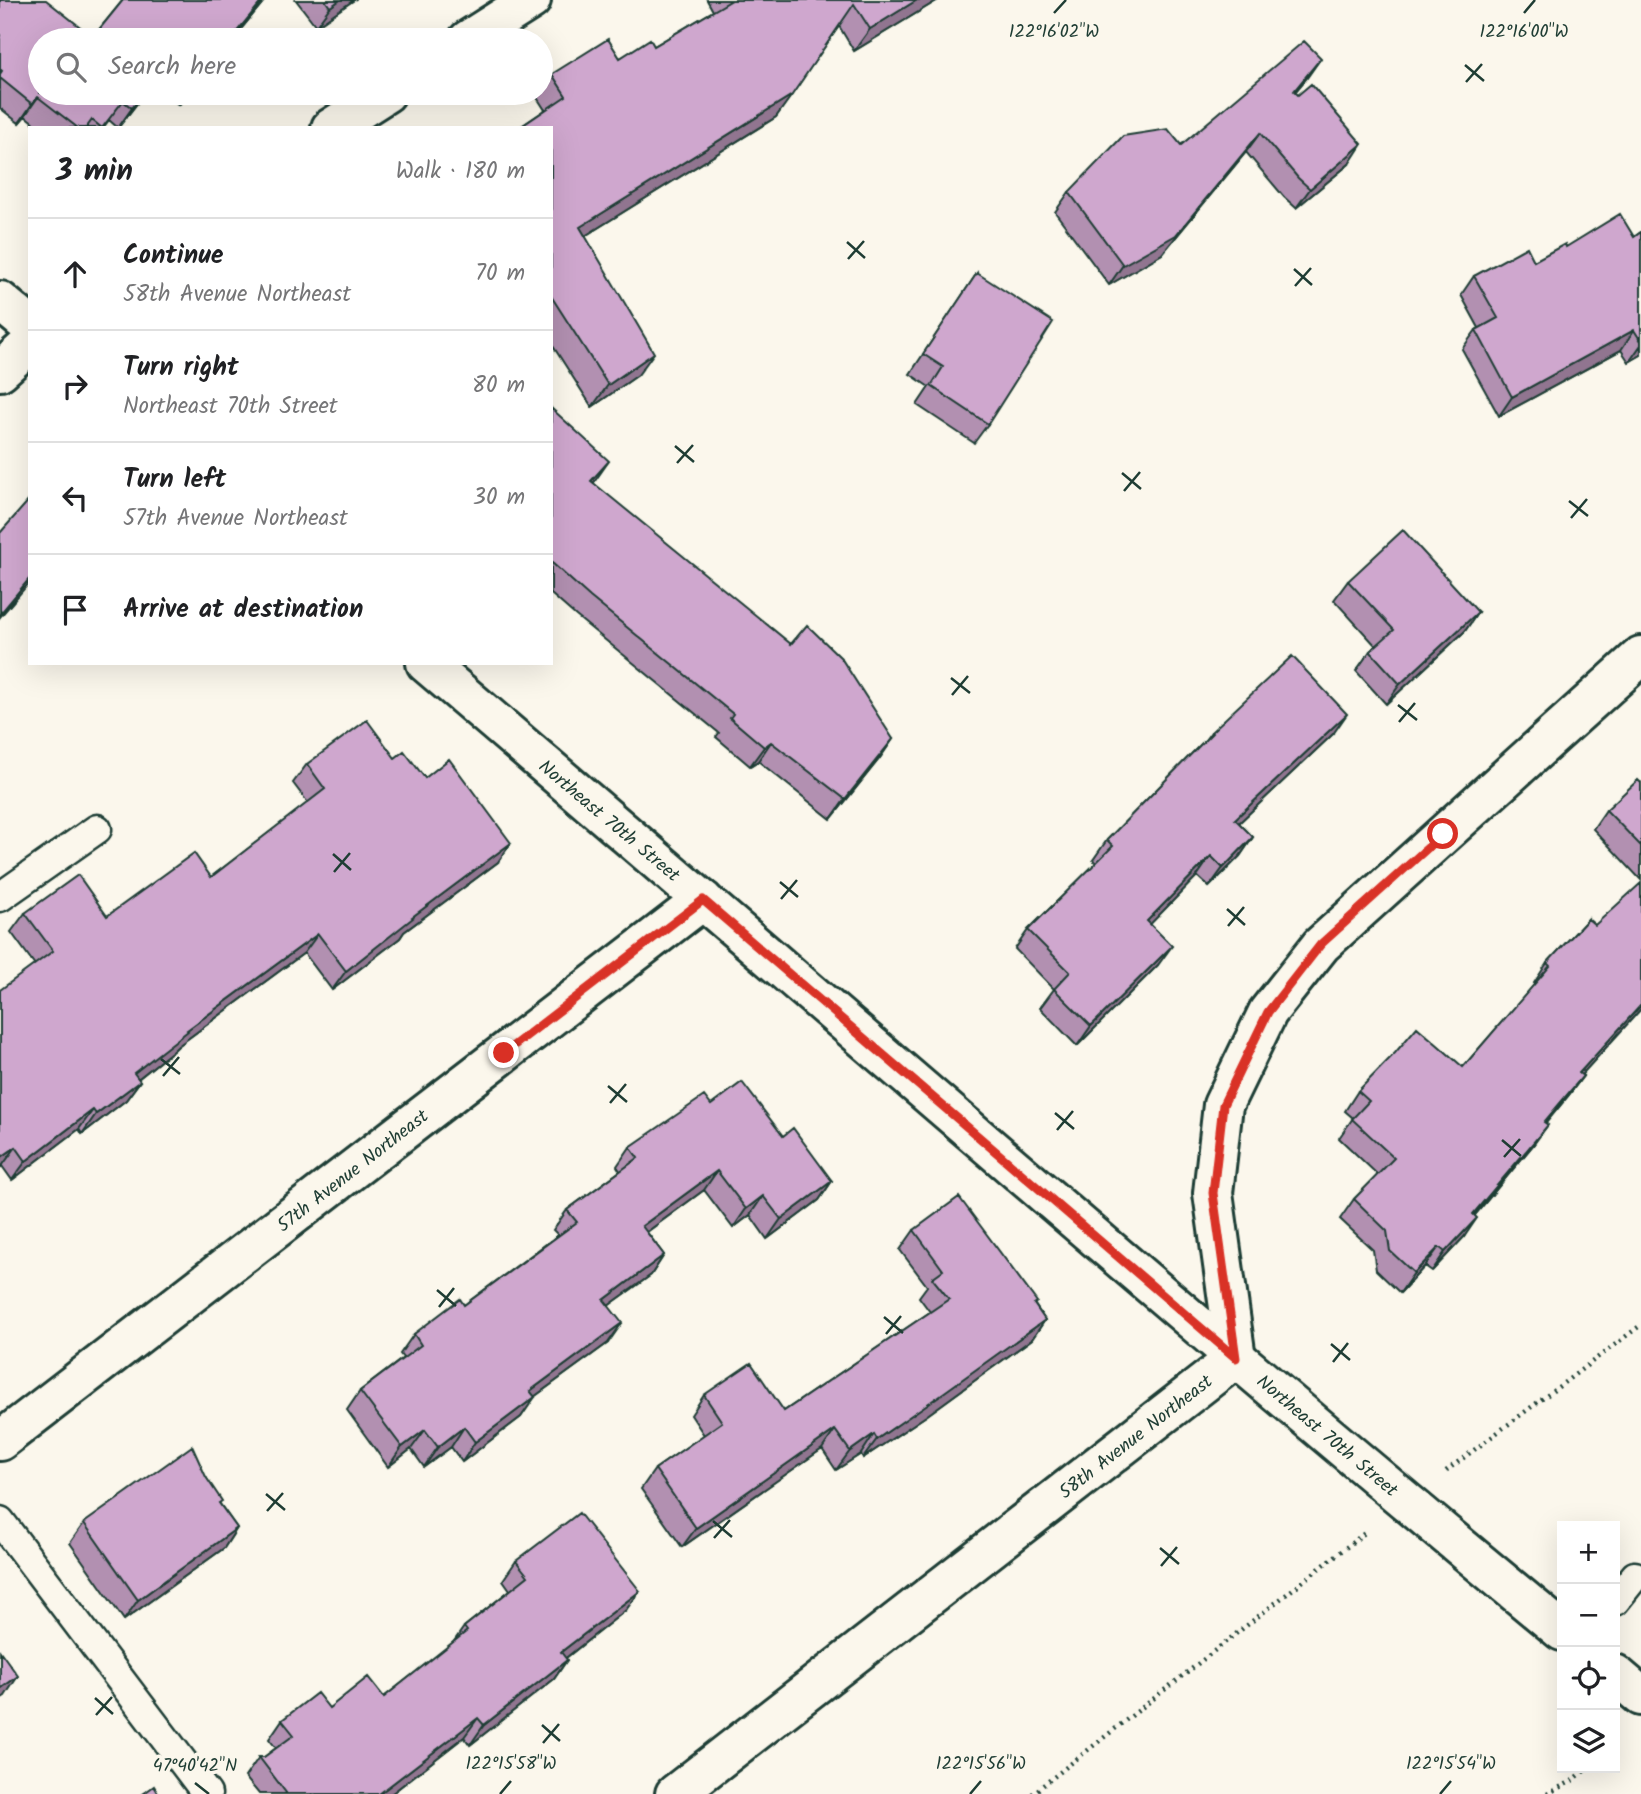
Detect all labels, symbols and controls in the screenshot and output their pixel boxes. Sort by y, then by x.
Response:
text: 122°16'02"W [1009,18,1099,47]
text: 122°16'00"W [1480,18,1568,47]
search box [28,28,553,105]
text: Search here [108,46,236,88]
icon: search [52,48,90,86]
text: 3 min [56,148,133,196]
text: Walk · 180 m [396,154,525,190]
text: Continue [123,235,224,277]
icon: ahead [56,255,94,293]
text: 70 m [475,256,525,292]
text: 58th Avenue Northeast [123,277,351,313]
text: Turn right [123,347,239,389]
icon: right [56,367,94,405]
text: 80 m [472,368,525,404]
text: Northeast 70th Street [123,389,338,425]
text: Turn left [123,459,226,501]
icon: left [56,479,94,517]
text: 30 m [473,480,525,516]
text: 57th Avenue Northeast [123,501,348,537]
text: Arrive at destination [123,589,363,631]
icon: arrive [56,591,94,629]
street label: Northeast 70th Street [531,753,687,890]
route start [1427,818,1458,849]
route end [488,1037,519,1068]
street label: 57th Avenue Northeast [271,1102,436,1241]
street label: 58th Avenue Northeast [1053,1367,1220,1507]
street label: Northeast 70th Street [1249,1368,1405,1505]
map controls [1557,1521,1620,1773]
button: + [1557,1521,1620,1584]
button: − [1557,1584,1620,1647]
button: locate [1557,1647,1620,1710]
button: layers [1557,1710,1620,1773]
text: 122°15'58"W [465,1750,557,1779]
text: 122°15'56"W [936,1750,1026,1779]
text: 122°15'54"W [1406,1750,1496,1779]
text: 47°40'42"N [153,1752,237,1781]

